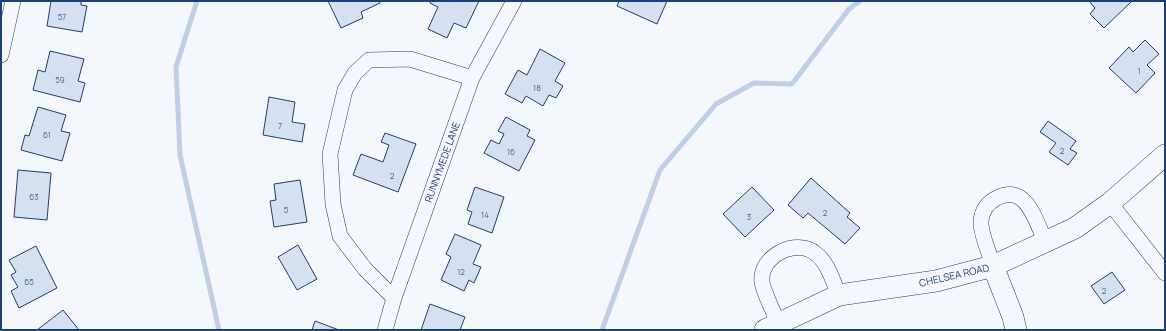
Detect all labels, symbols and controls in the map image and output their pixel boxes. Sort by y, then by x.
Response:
house number: 57 [58,11,66,22]
house number: 1 [1137,65,1141,76]
house number: 59 [55,74,65,85]
house number: 18 [533,82,541,93]
street label: RUNNYMEDE LANE [421,119,463,204]
house number: 7 [278,120,282,131]
house number: 61 [43,129,51,140]
house number: 2 [1060,145,1065,156]
house number: 16 [507,146,515,157]
house number: 2 [390,170,395,181]
house number: 63 [29,191,39,202]
house number: 5 [284,204,289,215]
house number: 2 [823,207,828,218]
house number: 14 [481,209,489,220]
house number: 3 [747,211,751,222]
street label: CHELSEA ROAD [918,260,991,290]
house number: 12 [457,266,465,277]
house number: 65 [24,276,34,287]
house number: 2 [1102,285,1107,296]

